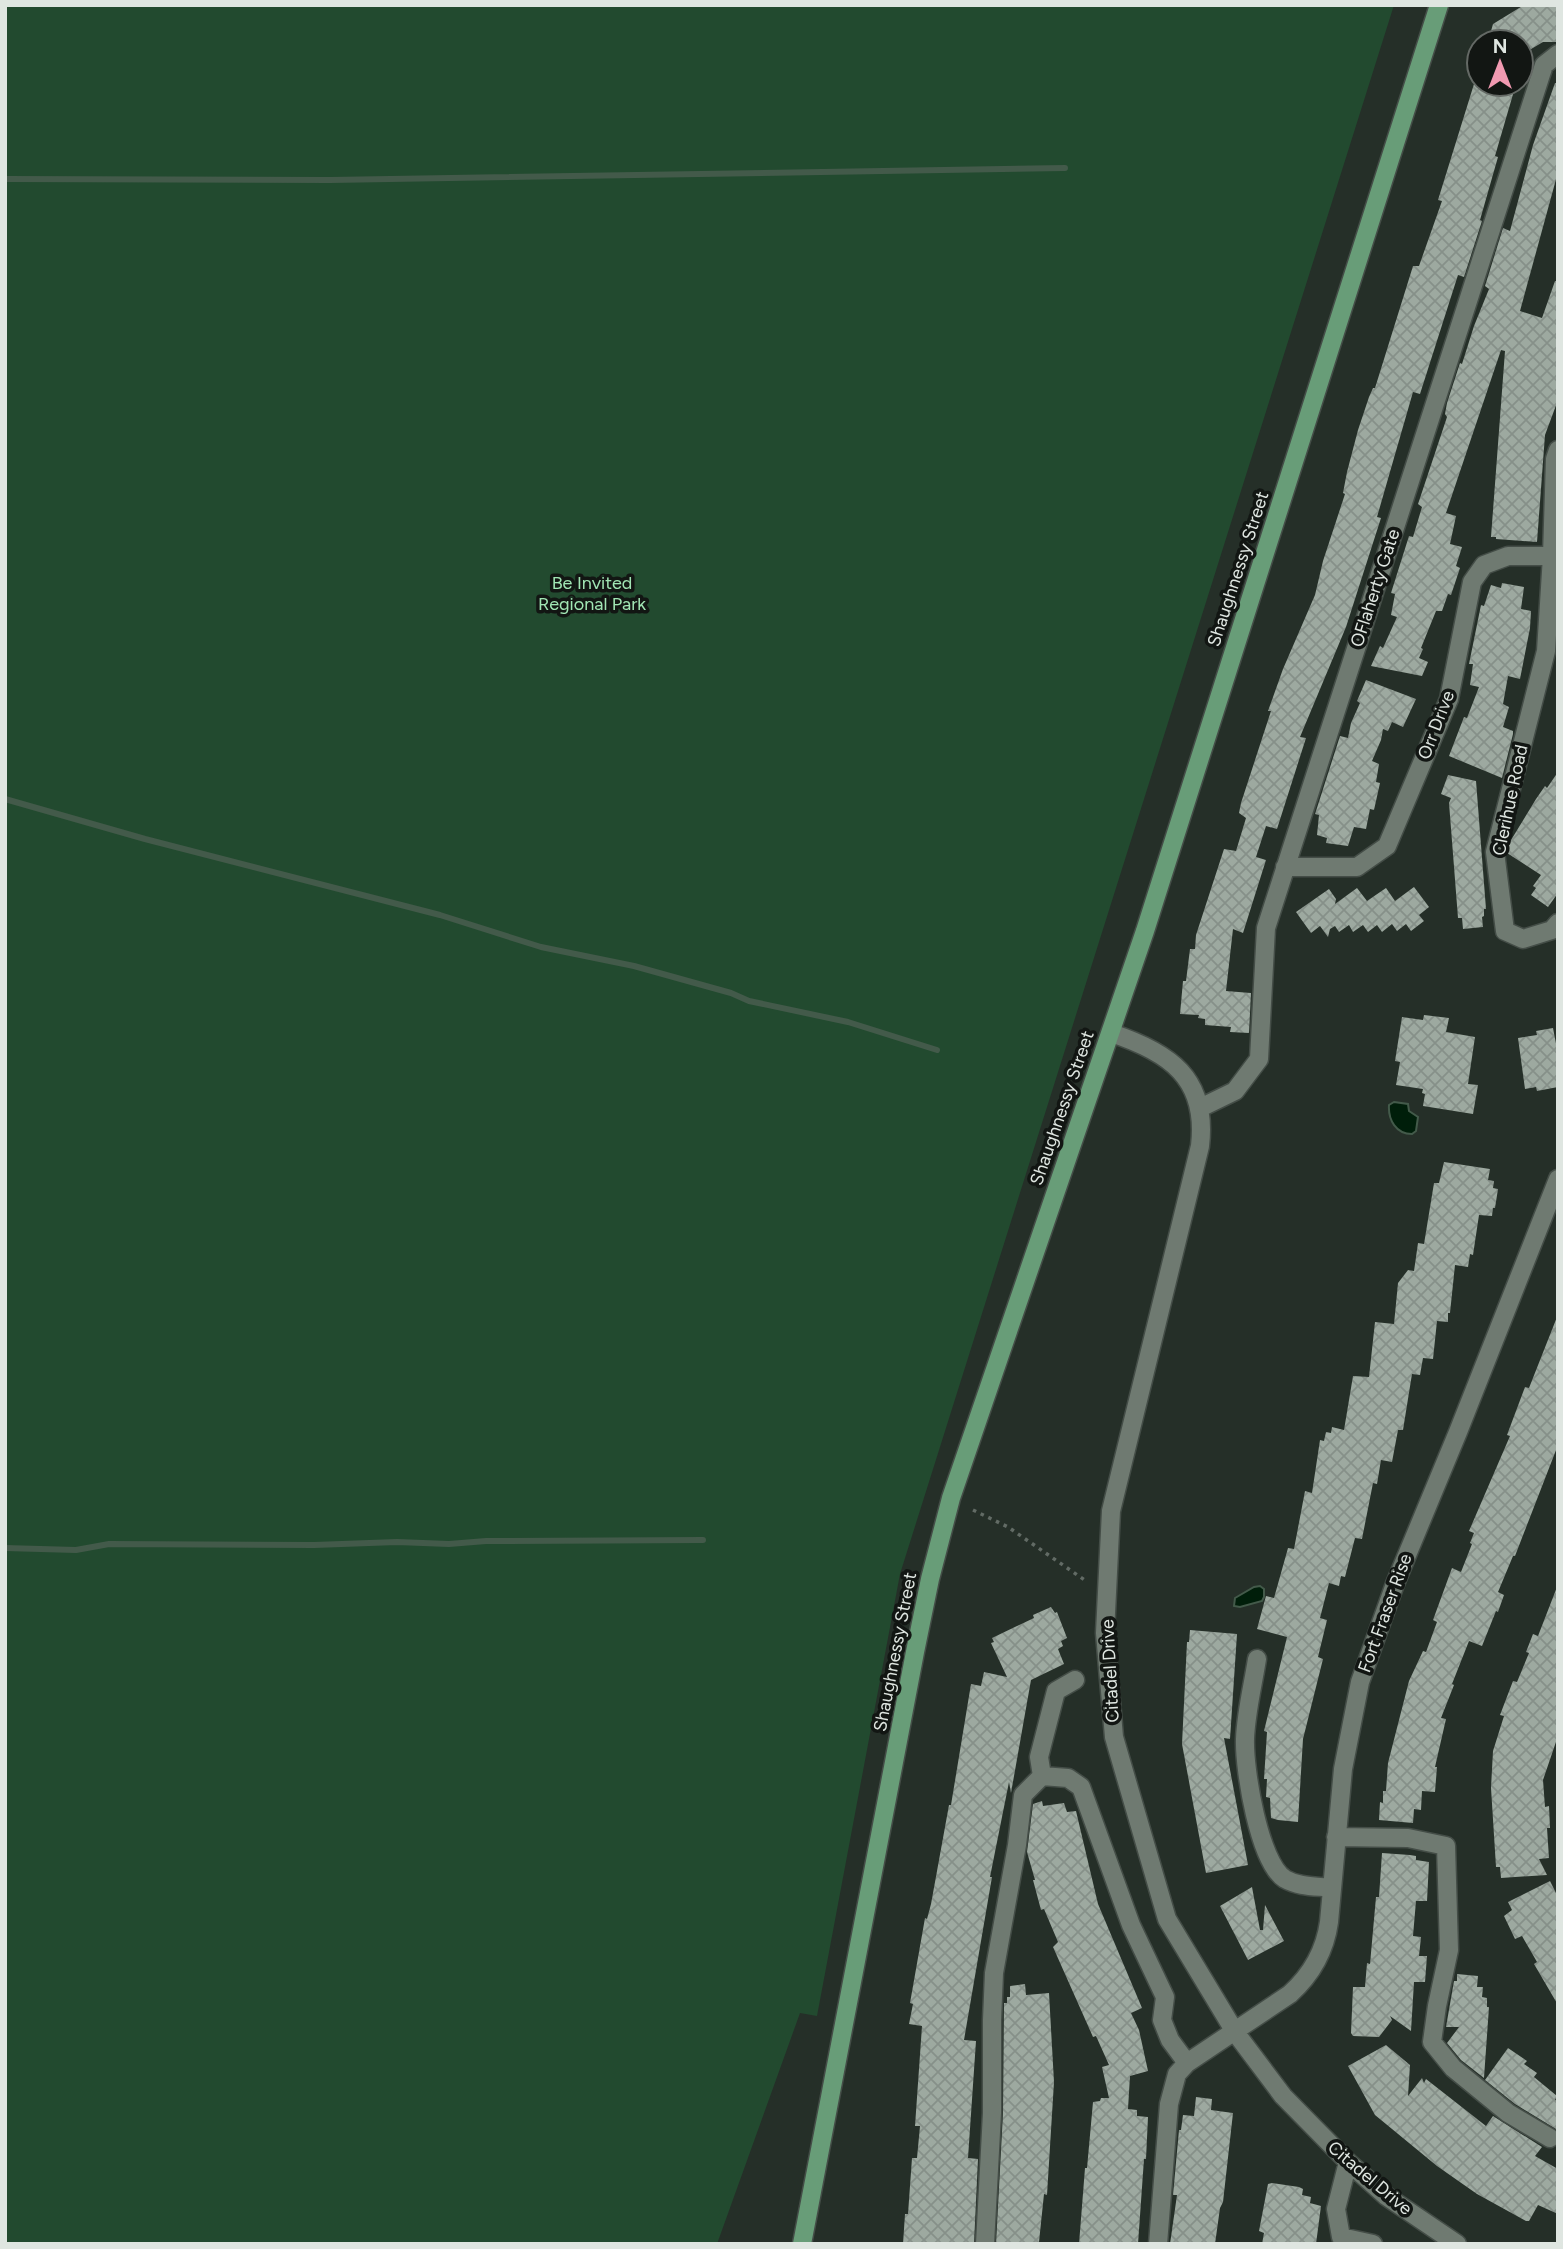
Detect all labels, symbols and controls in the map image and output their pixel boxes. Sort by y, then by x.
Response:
north arrow [1465,28,1535,98]
text: N [1493,35,1507,58]
street label: Shaughnessy Street [1203,488,1274,649]
street label: OFlaherty Gate [1346,526,1405,650]
park label: Be Invited Regional Park [538,572,646,615]
street label: Orr Drive [1413,687,1459,763]
street label: Clerihue Road [1488,743,1532,857]
street label: Shaughnessy Street [1025,1028,1099,1188]
street label: Fort Fraser Rise [1353,1550,1417,1675]
street label: Shaughnessy Street [869,1570,921,1734]
street label: Citadel Drive [1096,1619,1124,1723]
street label: Citadel Drive [1323,2136,1417,2220]

